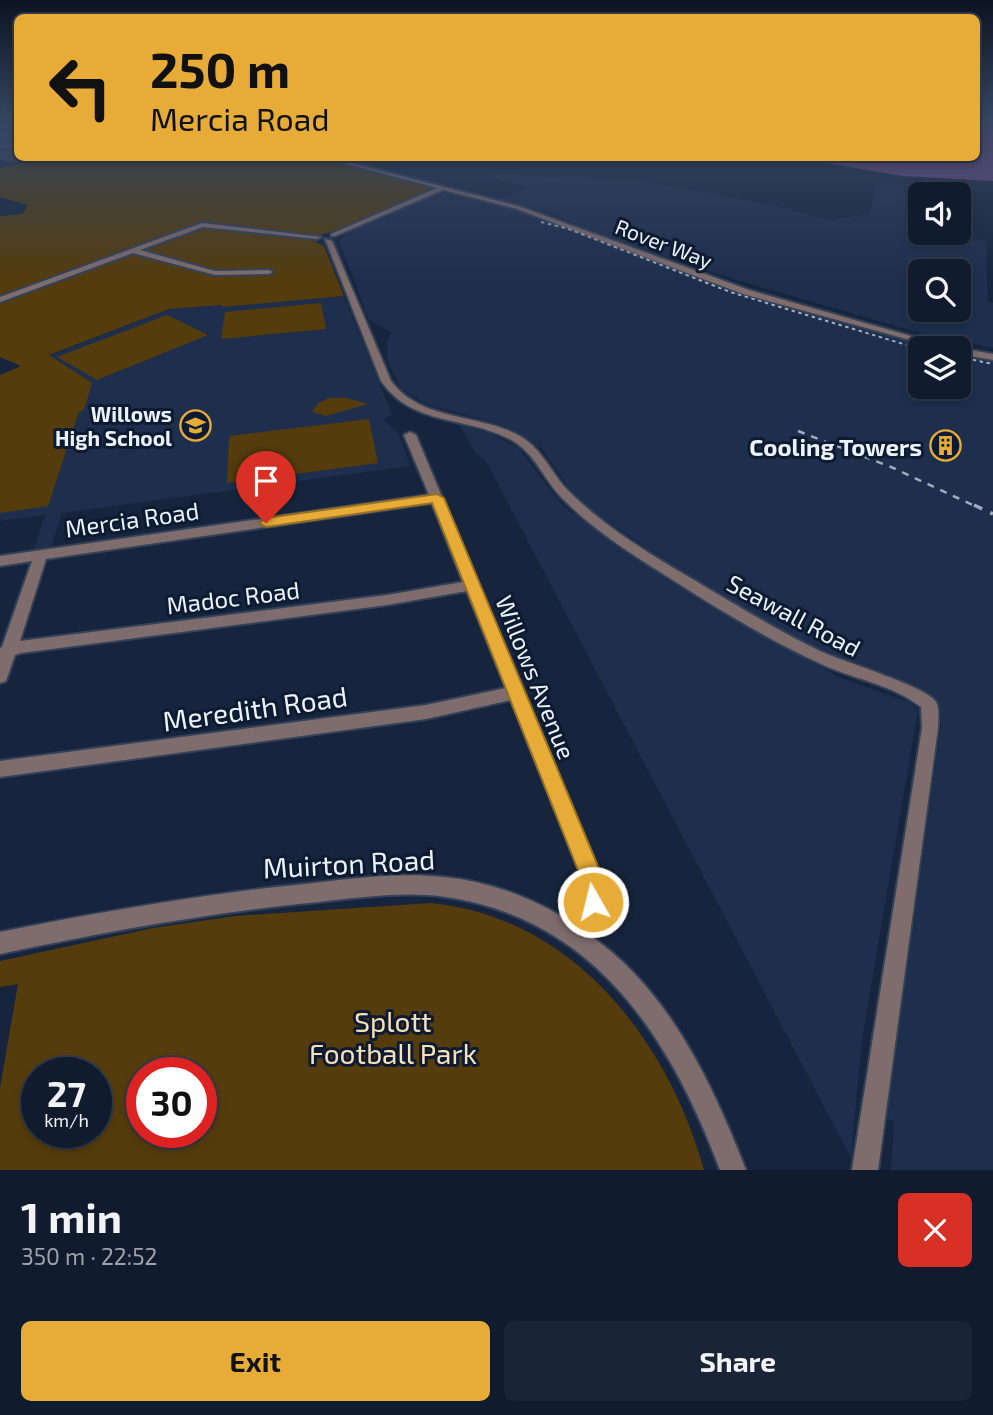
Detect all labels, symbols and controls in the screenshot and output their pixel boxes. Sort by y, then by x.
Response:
text: 250 m [150,39,290,98]
icon: left [35,42,126,133]
text: Mercia Road [150,99,330,137]
map controls [908,182,971,399]
button: sound [908,182,971,245]
street label: Rover Way [612,213,716,273]
button: search [908,259,971,322]
button: layers [908,336,971,399]
place label: Willows High School [55,401,172,450]
school or university icon: Willows High School [178,408,212,442]
building icon: Cooling Towers [928,429,962,463]
place label: Cooling Towers [749,432,922,461]
pin [236,451,296,523]
icon: arrive [247,462,285,500]
street label: Mercia Road [63,495,201,543]
street label: Seawall Road [722,568,866,662]
street label: Madoc Road [165,574,301,620]
street label: Willows Avenue [490,591,582,763]
street label: Meredith Road [160,678,350,738]
street label: Muirton Road [262,842,436,884]
position arrow [556,865,630,939]
park label: Splott Football Park [309,1004,477,1070]
speed limit sign: 30 [126,1057,217,1148]
text: 27 [47,1072,86,1114]
text: km/h [44,1109,89,1131]
text: 1 min [21,1191,122,1241]
button: close [898,1193,972,1267]
text: 350 m · 22:52 [21,1242,157,1270]
button: Exit [21,1321,490,1401]
button: Share [504,1321,972,1401]

